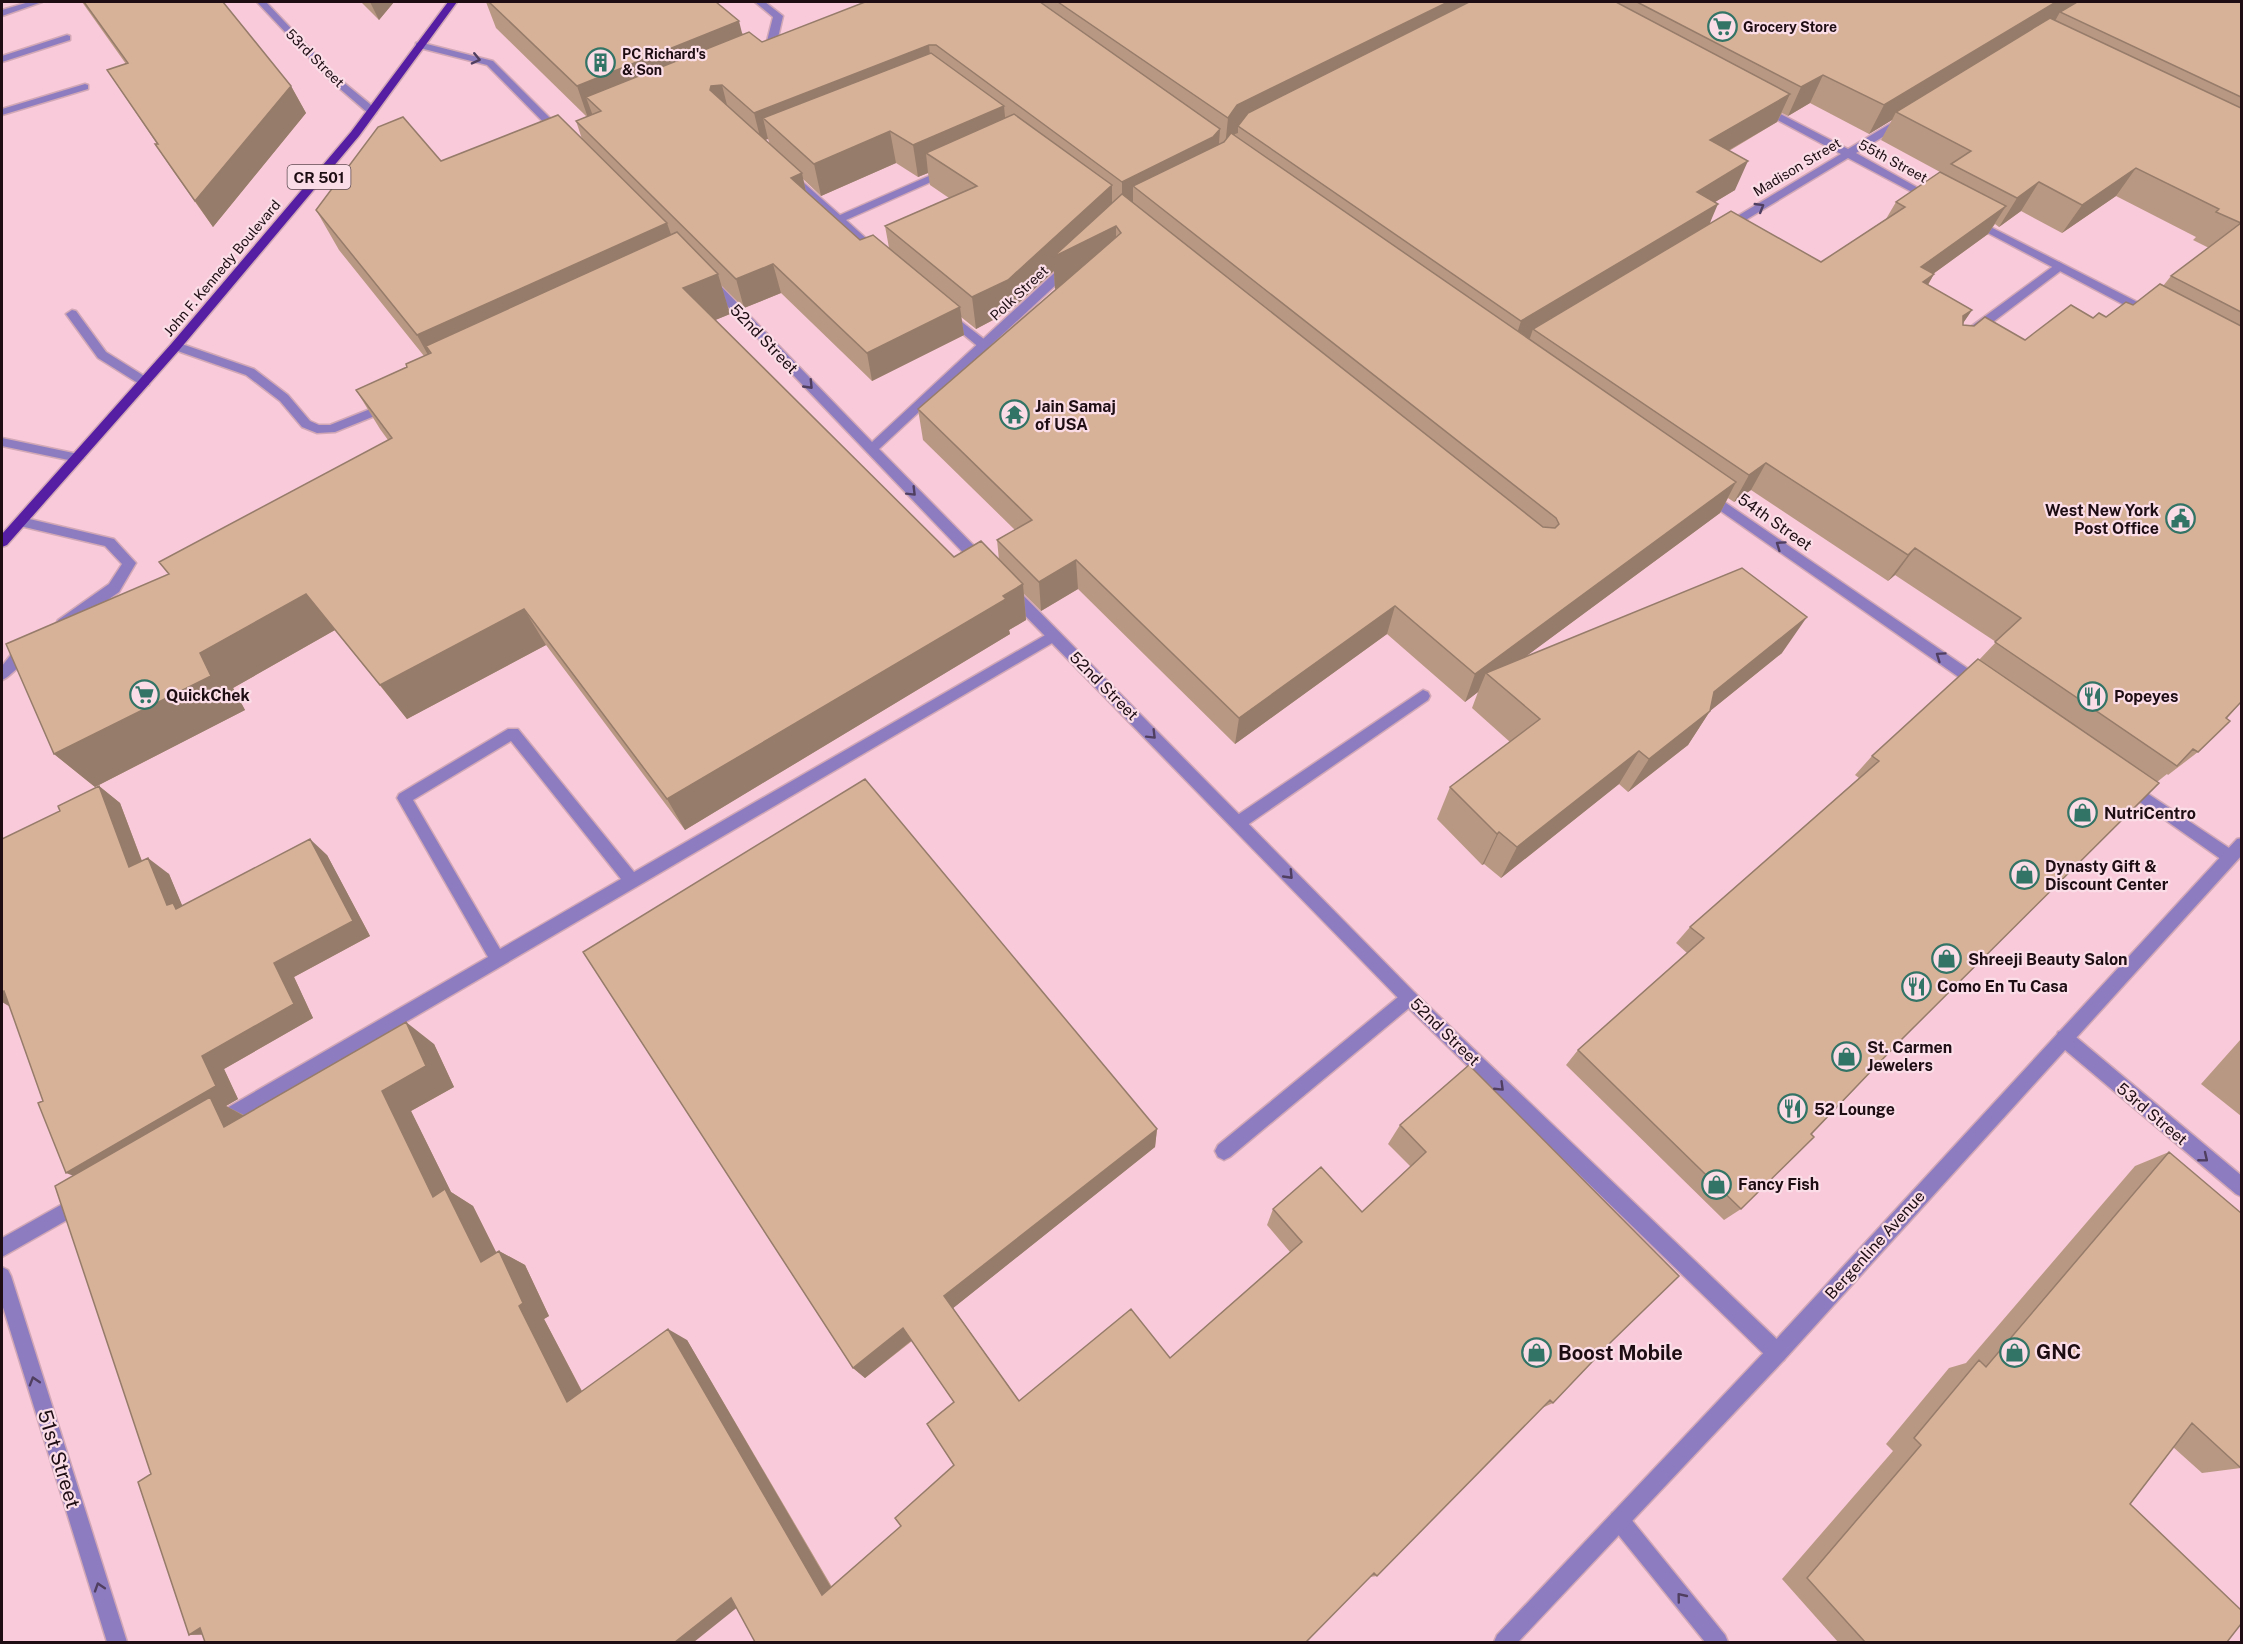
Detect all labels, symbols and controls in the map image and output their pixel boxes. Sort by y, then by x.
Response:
supermarket icon: Grocery Store [1706,11,1738,43]
place label: Grocery Store [1743,19,1837,35]
street label: 53rd Street [283,26,347,90]
building icon: PC Richard's & Son [585,46,617,78]
place label: PC Richard's & Son [622,46,706,78]
one-way arrow [471,52,481,65]
street label: Madison Street [1750,135,1844,199]
street label: 55th Street [1856,136,1930,186]
road number: CR 501 [288,165,350,189]
street label: John F. Kennedy Boulevard [160,197,284,339]
one-way arrow [1754,203,1764,215]
street label: Polk Street [987,262,1051,324]
street label: 52nd Street [726,300,802,378]
one-way arrow [801,378,812,389]
place label: Jain Samaj of USA [1035,397,1116,434]
temple icon: Jain Samaj of USA [998,399,1030,431]
one-way arrow [905,484,916,495]
street label: 54th Street [1734,489,1816,555]
place label: West New York Post Office [2045,501,2159,538]
public building icon: West New York Post Office [2164,503,2196,535]
one-way arrow [1775,541,1786,552]
street label: 52nd Street [1066,648,1142,724]
one-way arrow [1936,652,1947,663]
supermarket icon: QuickChek [129,679,161,711]
restaurant icon: Popeyes [2077,680,2109,712]
place label: QuickChek [166,686,250,705]
place label: Popeyes [2114,687,2178,706]
one-way arrow [1145,729,1156,739]
shop icon: NutriCentro [2067,797,2099,829]
place label: NutriCentro [2104,804,2196,823]
place label: Dynasty Gift & Discount Center [2045,857,2169,894]
shop icon: Dynasty Gift & Discount Center [2008,859,2040,891]
one-way arrow [1281,867,1292,878]
shop icon: Shreeji Beauty Salon [1931,943,1963,975]
place label: Shreeji Beauty Salon [1968,950,2128,969]
restaurant icon: Como En Tu Casa [1900,970,1932,1002]
place label: Como En Tu Casa [1937,977,2068,996]
street label: 52nd Street [1406,994,1484,1070]
place label: St. Carmen Jewelers [1867,1038,1952,1075]
shop icon: St. Carmen Jewelers [1830,1040,1862,1072]
street label: 53rd Street [2113,1079,2191,1149]
one-way arrow [1494,1080,1504,1091]
restaurant icon: 52 Lounge [1777,1093,1809,1125]
place label: 52 Lounge [1814,1100,1895,1119]
one-way arrow [2198,1150,2209,1161]
shop icon: Fancy Fish [1701,1168,1733,1200]
place label: Fancy Fish [1738,1175,1819,1194]
street label: Bergenline Avenue [1821,1187,1929,1303]
shop icon: GNC [1999,1336,2031,1368]
shop icon: Boost Mobile [1521,1337,1553,1369]
place label: GNC [2036,1340,2081,1364]
place label: Boost Mobile [1558,1341,1683,1365]
one-way arrow [29,1376,41,1387]
street label: 51st Street [33,1407,85,1511]
one-way arrow [94,1582,106,1593]
one-way arrow [1677,1593,1688,1604]

